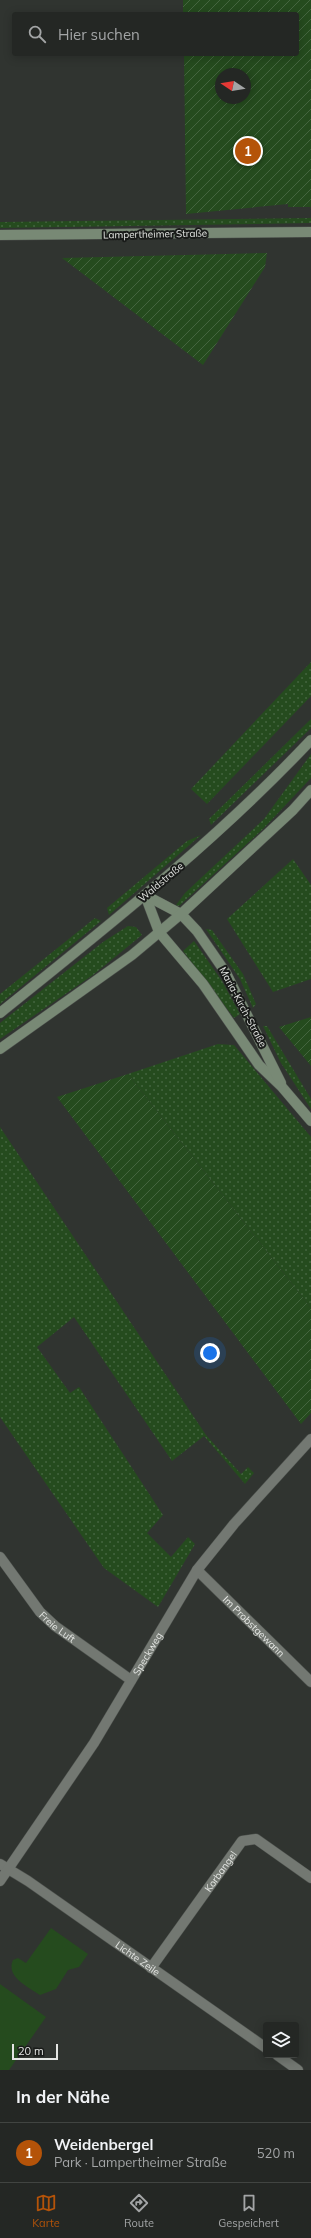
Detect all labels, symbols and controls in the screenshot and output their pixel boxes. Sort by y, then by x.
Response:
search box [12,12,299,56]
icon: search [26,23,48,45]
text: Hier suchen [58,25,140,44]
north arrow [215,68,251,104]
pin: 1 [235,136,261,166]
street label: Lampertheimer Straße [103,227,207,241]
street label: Waldstraße [136,859,186,905]
street label: Maria-Kirch-Straße [216,965,270,1049]
your location [200,1343,220,1363]
street label: Im Probstgewann [220,1593,288,1659]
street label: Freie Luft [37,1608,79,1645]
street label: Speckweg [129,1630,165,1677]
street label: Korbangel [201,1848,239,1894]
street label: Lichte Zeile [113,1938,163,1978]
map controls [263,2022,299,2058]
button: layers [263,2022,299,2058]
scale bar [12,2042,58,2061]
text: 20 m [18,2044,44,2058]
text: In der Nähe [16,2086,110,2107]
text: Weidenbergel [54,2135,153,2154]
text: 1 [25,2145,33,2161]
text: 520 m [257,2145,295,2161]
text: Park · Lampertheimer Straße [54,2154,227,2170]
tab: Karte [32,2192,60,2230]
tab: Route [124,2192,154,2230]
tab: Gespeichert [218,2192,279,2230]

